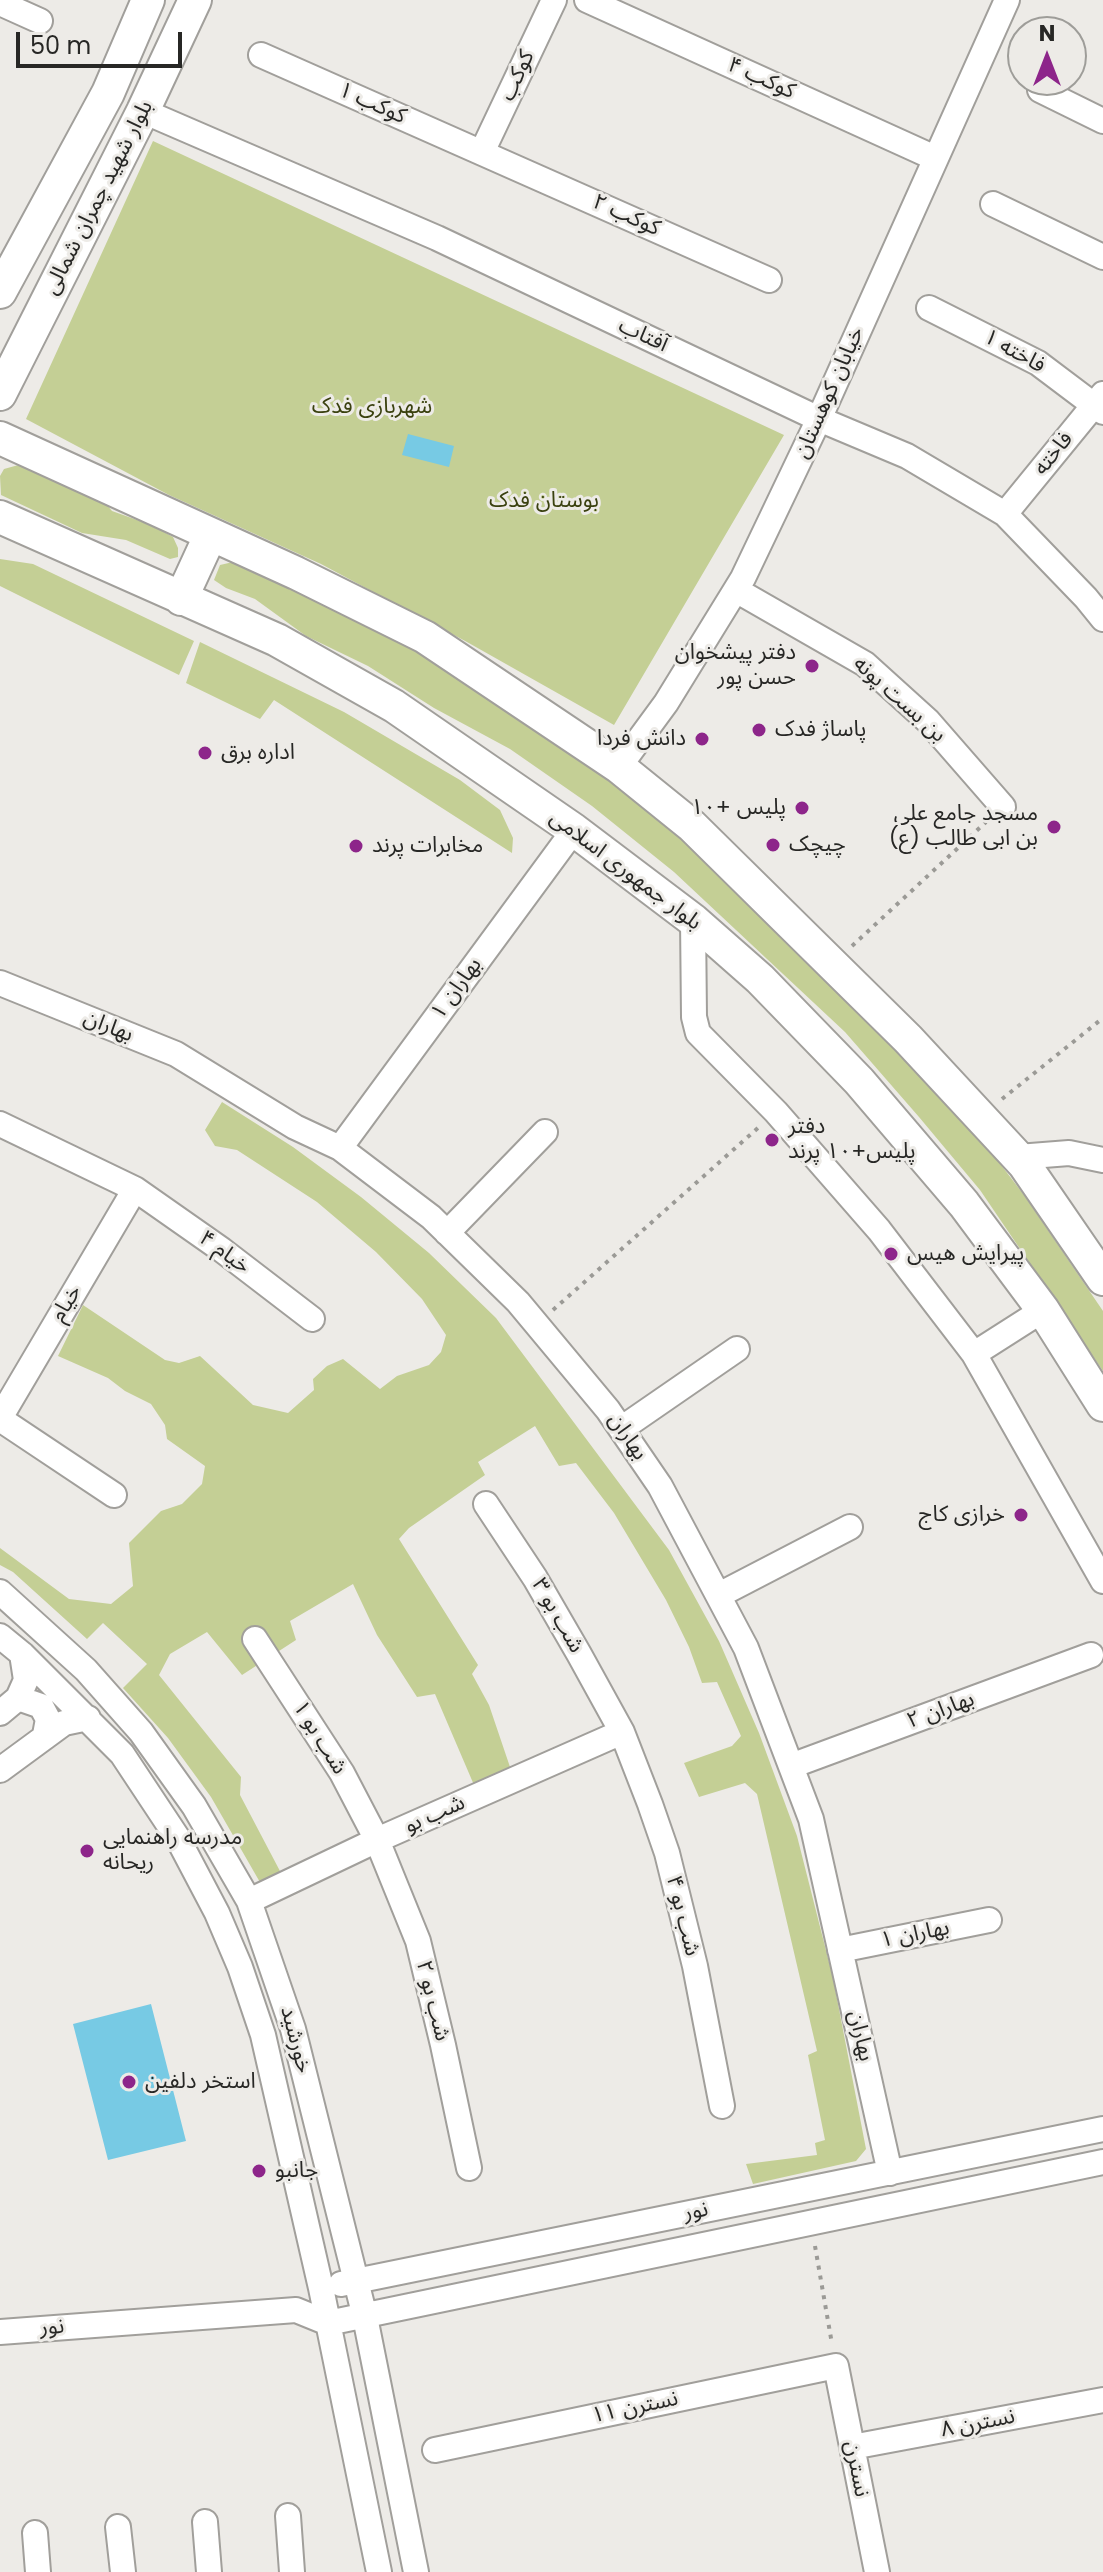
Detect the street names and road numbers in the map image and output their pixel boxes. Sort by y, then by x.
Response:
street label: کوکب [495,47,541,105]
street label: کوکب ۴ [723,52,799,106]
street label: کوکب ۱ [334,77,410,131]
street label: بلوار شهید چمران شمالی [39,96,159,300]
street label: کوکب ۲ [588,189,664,243]
street label: آفتاب [614,313,672,359]
street label: خیابان کوهستان [789,323,871,463]
street label: فاخته ۱ [978,324,1050,380]
street label: فاخته [1029,427,1079,481]
street label: بن بست پونه [847,651,951,749]
street label: بلوار جمهوری اسلامی [544,805,706,937]
street label: بهاران ۱ [426,953,488,1025]
street label: بهاران [79,1005,137,1049]
street label: خیام ۴ [193,1226,255,1280]
street label: خیام [46,1281,88,1327]
street label: بهاران [602,1408,652,1466]
street label: شب بو ۳ [525,1574,589,1658]
street label: بهاران ۲ [904,1687,978,1735]
street label: شب بو ۱ [286,1696,352,1780]
street label: شب بو [401,1790,469,1840]
street label: شب بو ۴ [659,1873,705,1959]
street label: بهاران ۱ [878,1915,952,1955]
street label: شب بو ۲ [409,1958,455,2044]
street label: خورشید [273,2004,317,2076]
street label: بهاران [841,2008,879,2064]
street label: نور [682,2197,710,2227]
street label: نور [39,2314,65,2342]
street label: نسترن ۱۱ [589,2386,681,2430]
street label: نسترن ۸ [939,2404,1017,2444]
street label: نسترن [838,2439,874,2499]

